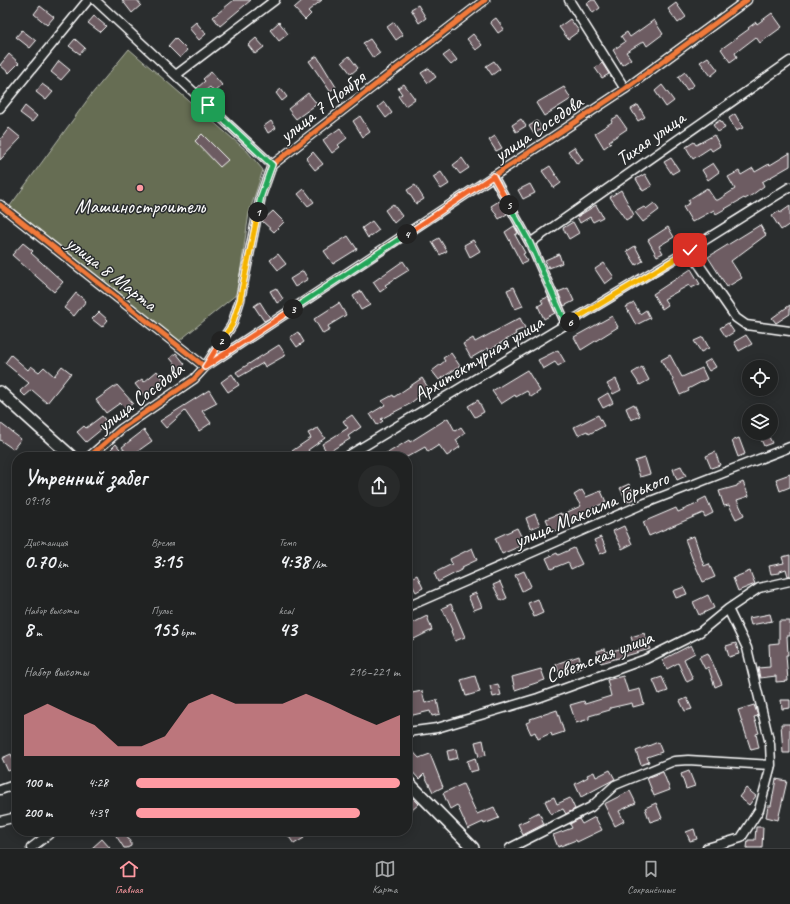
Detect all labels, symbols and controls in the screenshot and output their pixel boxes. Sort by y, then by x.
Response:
street label: улица 7 Ноября [274,64,372,148]
pin [191,88,225,122]
street label: улица Соседова [488,89,589,168]
icon: arrive [197,94,219,116]
street label: Тихая улица [611,104,691,171]
marker: Машиностроитель [135,183,145,193]
place label: Машиностроитель [75,194,207,219]
pin: 5 [499,195,519,215]
text: 5 [507,198,511,212]
pin: 1 [248,202,268,222]
text: 1 [256,205,260,219]
pin: 4 [397,224,417,244]
text: 4 [405,227,409,241]
street label: улица 8 Марта [61,230,164,318]
pin [673,233,707,267]
icon: check [679,239,701,261]
pin: 3 [283,299,303,319]
text: 3 [291,302,295,316]
street label: Архитектурная улица [409,309,549,407]
pin: 6 [560,312,580,332]
text: 6 [567,315,573,329]
pin: 2 [211,331,231,351]
text: 2 [219,334,223,348]
street label: улица Соседова [91,356,190,439]
map controls [742,360,778,440]
button: locate [742,360,778,396]
button: layers [742,404,778,440]
text: Утренний забег [24,464,147,492]
button: share [358,465,400,507]
street label: улица Максима Горького [509,465,673,554]
text: 09:16 [24,493,50,509]
text: Дистанция [24,535,68,549]
text: Время [151,535,175,549]
text: Темп [279,535,296,549]
text: 0.70 [24,549,55,574]
text: 3:15 [151,549,182,574]
text: 4:38 [279,549,310,574]
text: km [55,557,68,571]
text: /km [310,557,327,571]
text: Набор высоты [24,603,79,617]
text: Пульс [151,603,173,617]
text: kcal [279,603,293,617]
text: 8 [24,617,33,642]
text: 155 [151,617,178,642]
text: 43 [279,617,297,642]
street label: Советская улица [542,624,658,688]
text: m [33,625,42,639]
text: bpm [178,625,195,639]
text: Набор высоты [24,664,89,680]
text: 216–221 m [349,664,400,680]
text: 100 m [24,775,52,791]
text: 4:28 [88,775,108,791]
text: 200 m [24,805,52,821]
text: 4:39 [88,805,108,821]
tab: Главная [115,858,142,896]
tab: Карта [372,858,397,896]
tab: Сохранённые [627,858,675,896]

